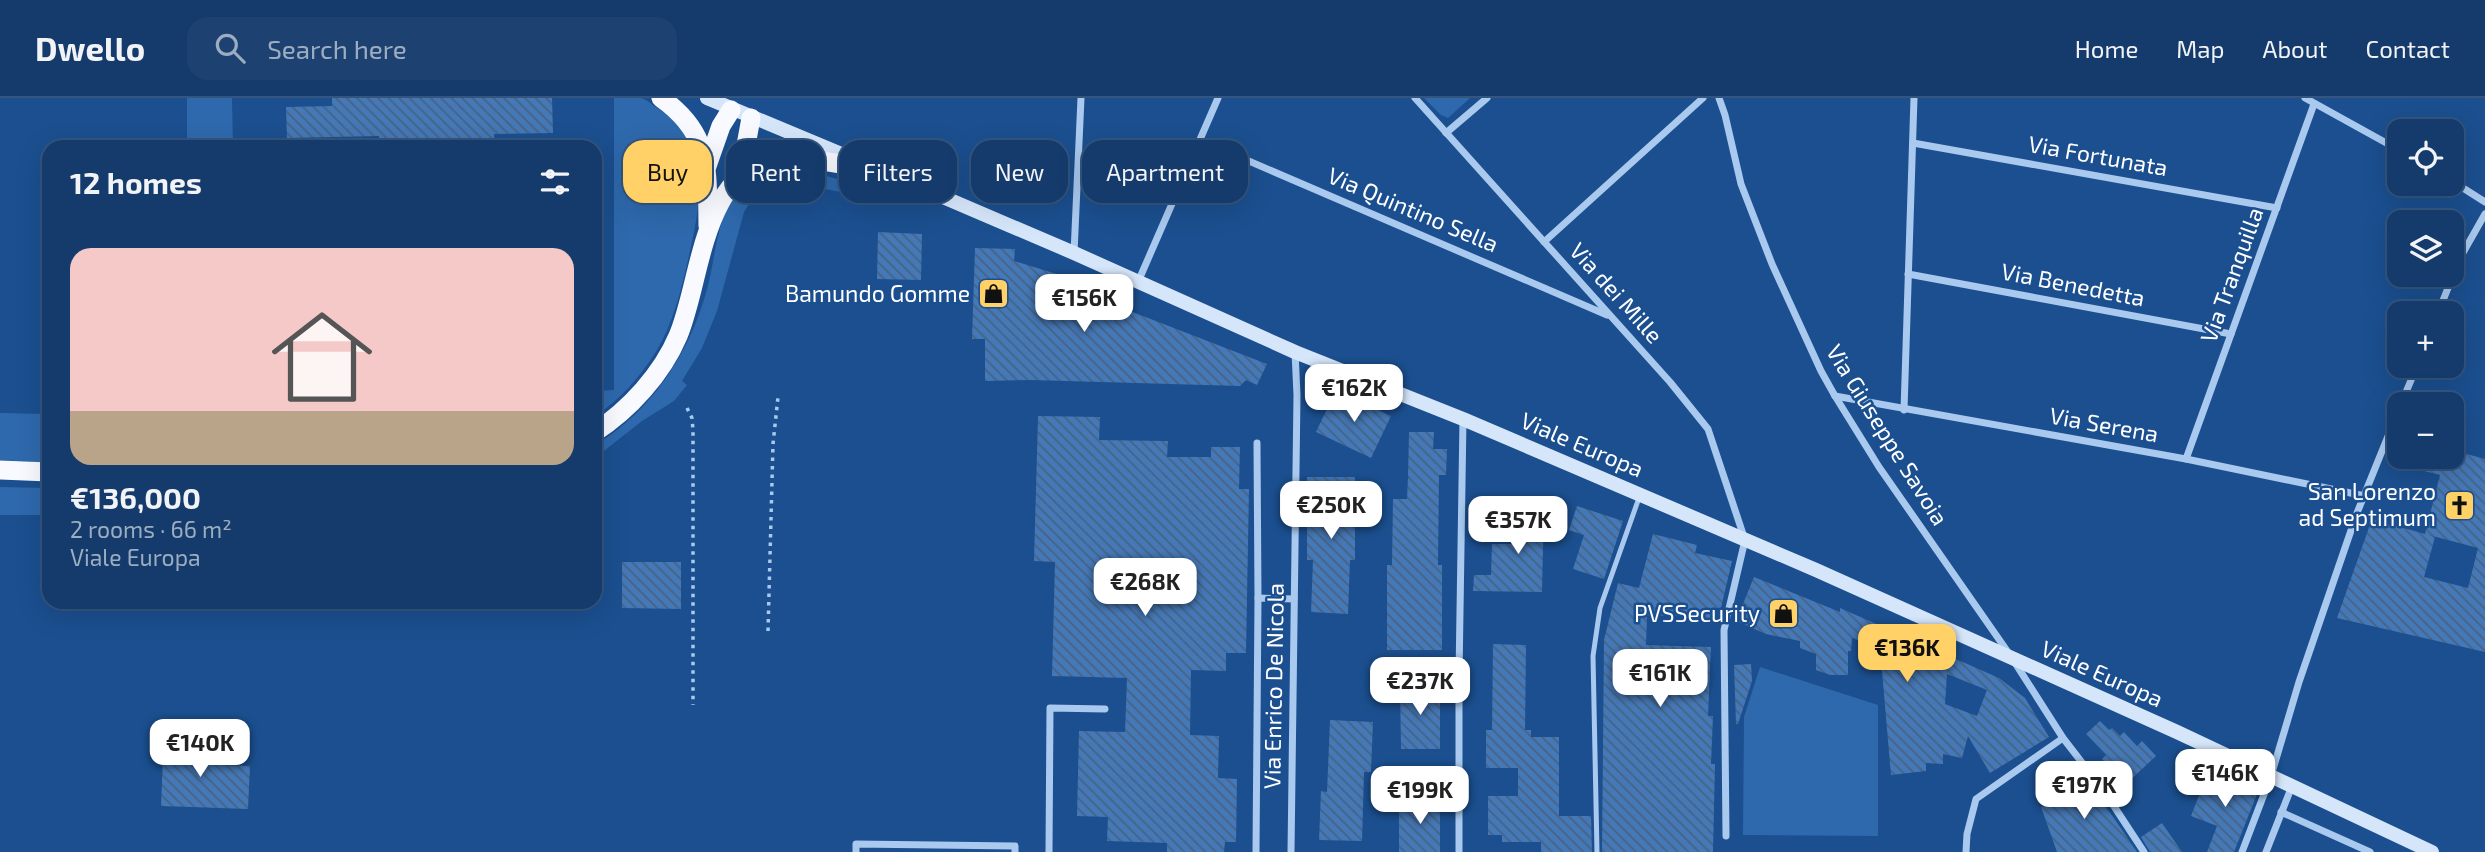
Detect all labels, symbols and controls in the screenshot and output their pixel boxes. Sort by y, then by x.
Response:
search box [187,17,677,80]
text: Dwello [35,28,145,68]
icon: search [211,29,249,67]
text: Search here [267,33,407,64]
text: Home [2075,34,2138,63]
text: Map [2176,34,2224,63]
text: About [2262,34,2328,63]
text: Contact [2366,34,2450,63]
map controls [2387,119,2464,469]
button: locate [2387,119,2464,196]
street label: Via Fortunata [2026,129,2170,181]
chip: Buy [623,140,712,203]
chip: Rent [726,140,825,203]
chip: Filters [839,140,957,203]
chip: New [971,140,1068,203]
chip: Apartment [1082,140,1248,203]
street label: Via Quintino Sella [1324,161,1503,258]
icon: filters [536,163,574,201]
text: 12 homes [70,164,202,200]
street label: Via Tranquilla [2194,203,2268,346]
button: layers [2387,210,2464,287]
street label: Via dei Mille [1564,236,1669,348]
street label: Via Benedetta [1999,256,2147,312]
pin: €156K [1035,274,1133,334]
shop icon: Bamundo Gomme [976,277,1010,311]
place label: Bamundo Gomme [785,279,970,307]
text: €156K [1051,283,1117,311]
icon: home [259,294,385,420]
button: + [2387,301,2464,378]
street label: Via Giuseppe Savoia [1821,339,1955,530]
pin: €162K [1305,364,1403,424]
text: €162K [1321,373,1387,401]
button: − [2387,392,2464,469]
street label: Via Serena [2048,401,2161,447]
street label: Viale Europa [1517,406,1648,482]
place label: San Lorenzo ad Septimum [2299,477,2436,531]
text: €136,000 [70,479,201,515]
pin: €250K [1282,482,1380,541]
church icon: San Lorenzo ad Septimum [2442,488,2476,522]
text: €250K [1296,490,1366,518]
pin: €357K [1469,496,1567,556]
text: €357K [1484,505,1552,533]
text: 2 rooms · 66 m² [70,515,232,543]
text: Viale Europa [70,543,201,571]
pin: €268K [1096,559,1194,618]
text: €268K [1110,567,1180,595]
street label: Via Enrico De Nicola [1257,583,1289,789]
shop icon: PVSSecurity [1766,597,1800,631]
place label: PVSSecurity [1634,599,1760,627]
pin: €136K [1858,624,1956,684]
text: €136K [1874,633,1940,661]
street label: Viale Europa [2037,634,2168,712]
pin: €161K [1611,650,1709,709]
pin: €237K [1371,658,1469,717]
text: €161K [1629,658,1691,686]
text: €237K [1386,666,1454,694]
pin: €140K [151,720,249,779]
text: €140K [166,728,234,756]
pin: €146K [2176,750,2274,809]
text: €146K [2191,758,2259,786]
pin: €197K [2035,762,2133,821]
pin: €199K [1371,766,1469,826]
text: €197K [2052,770,2117,798]
text: €199K [1387,775,1453,803]

